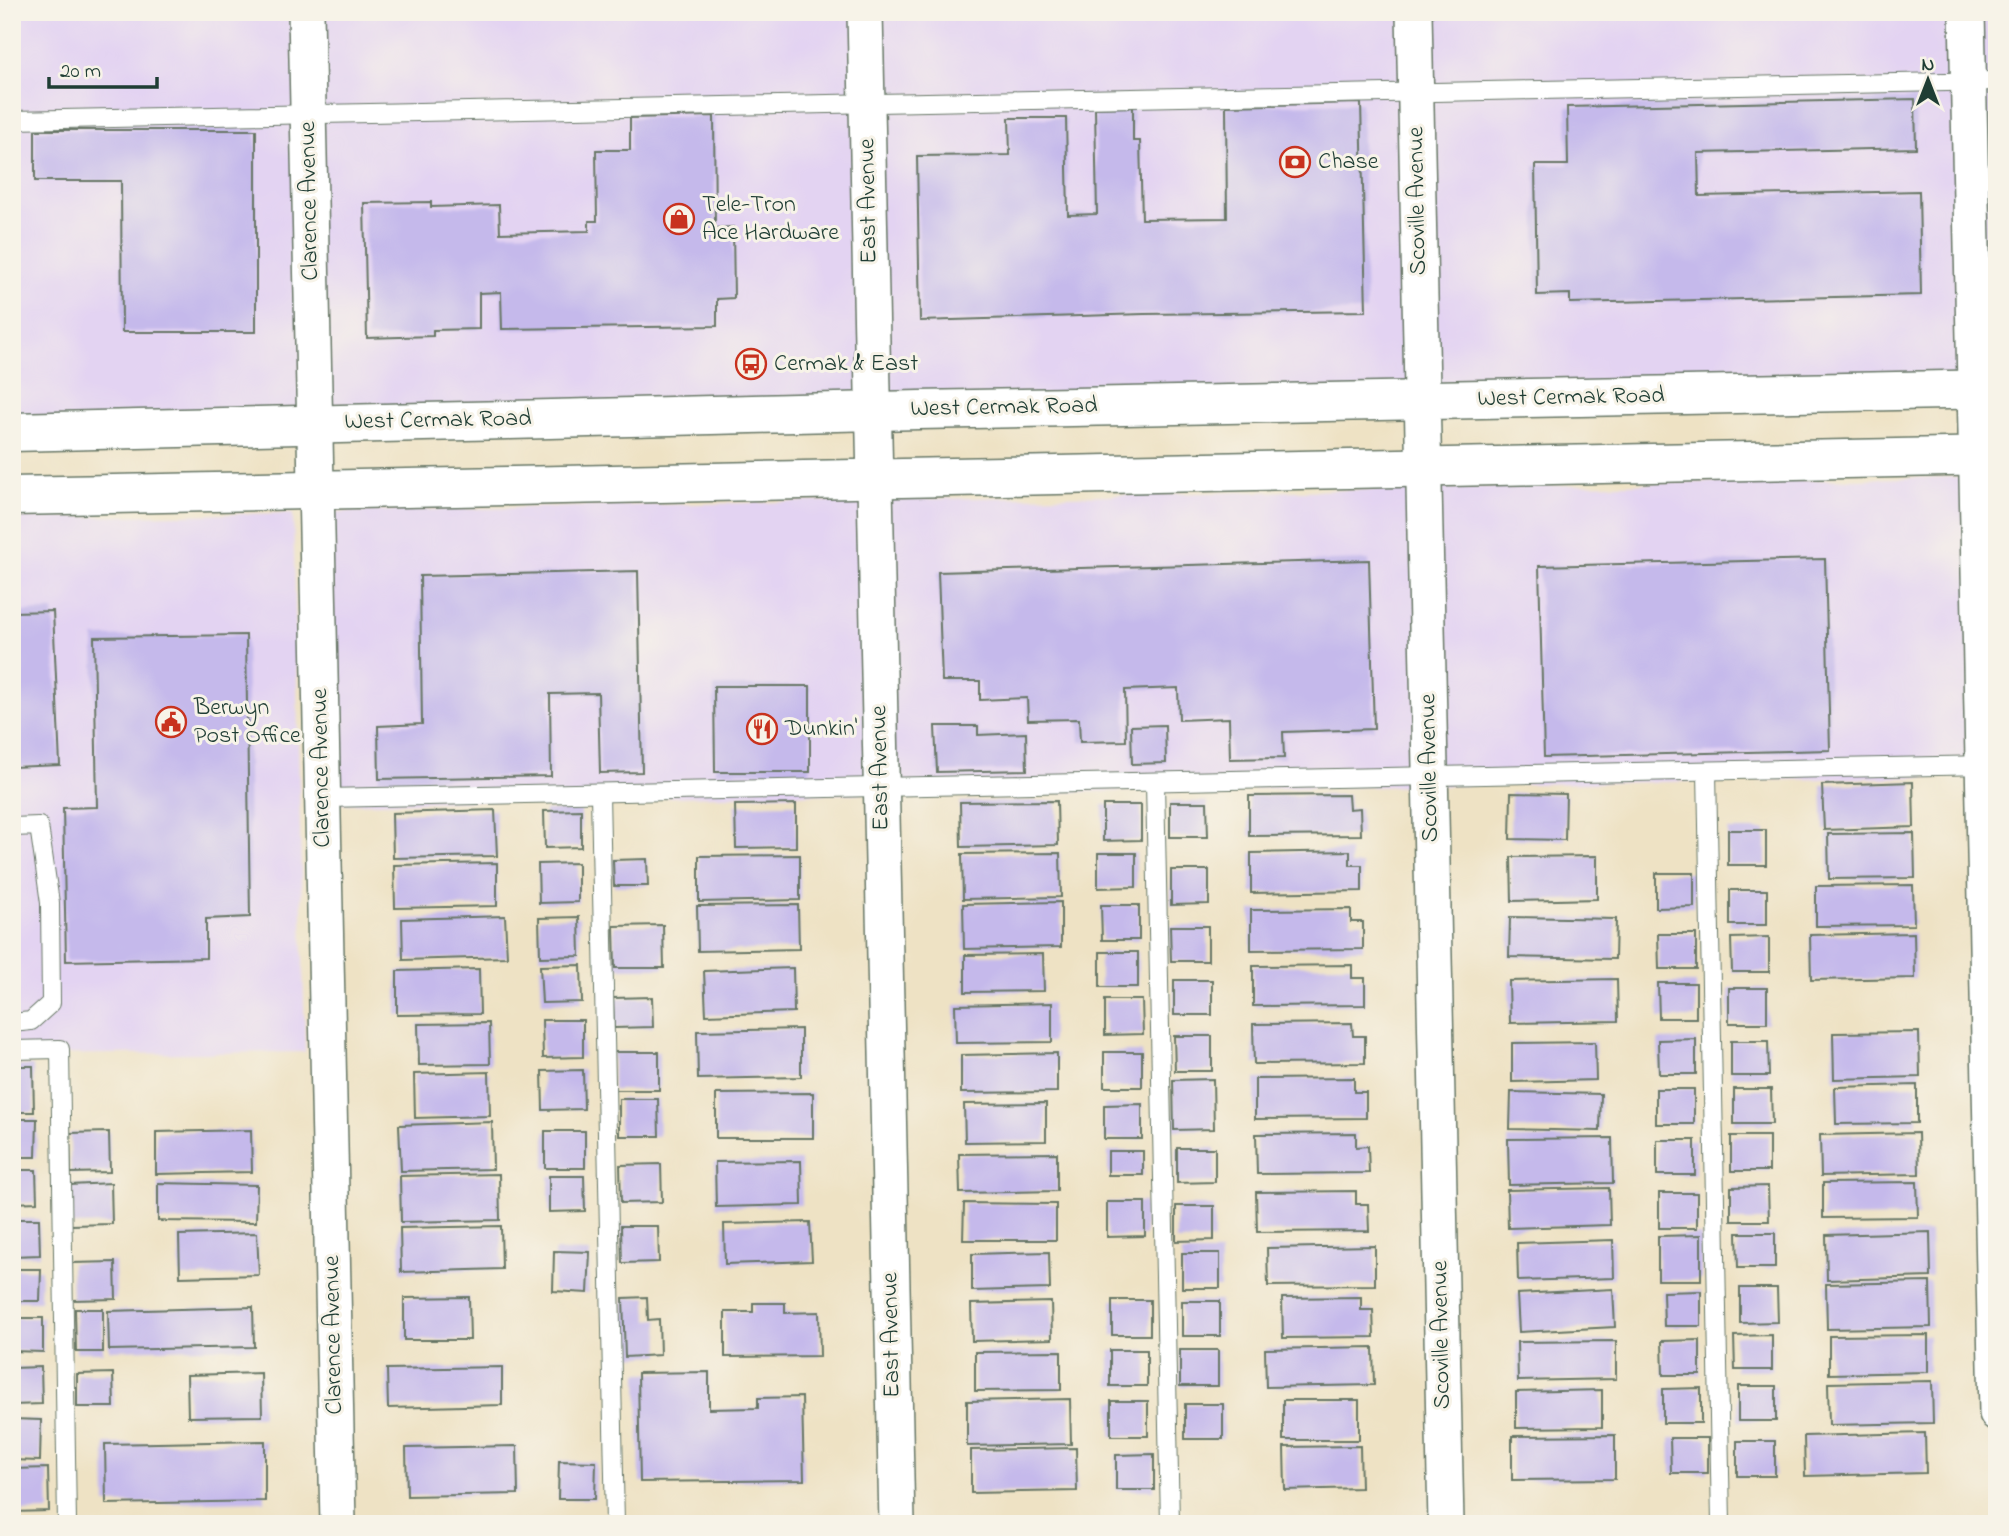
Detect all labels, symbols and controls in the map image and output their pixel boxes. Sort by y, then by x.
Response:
scale bar [49,46,158,90]
north arrow [1894,46,1964,116]
text: N [1922,52,1935,79]
text: 20 m [60,57,101,87]
street label: Clarence Avenue [291,121,329,281]
street label: Scoville Avenue [1399,126,1437,276]
street label: East Avenue [850,138,888,264]
bank icon: Chase [1278,145,1312,179]
place label: Chase [1318,145,1379,180]
place label: Tele-Tron Ace Hardware [702,188,839,251]
shop icon: Tele-Tron Ace Hardware [662,202,696,236]
bus stop icon: Cermak & East [734,347,768,381]
place label: Cermak & East [774,347,918,382]
street label: West Cermak Road [1477,379,1665,417]
street label: West Cermak Road [910,389,1098,427]
street label: West Cermak Road [344,402,532,440]
street label: Clarence Avenue [303,688,341,848]
place label: Berwyn Post Office [193,691,301,754]
street label: Scoville Avenue [1411,693,1449,843]
public building icon: Berwyn Post Office [154,705,188,739]
street label: East Avenue [862,705,900,831]
restaurant icon: Dunkin' [745,712,779,746]
place label: Dunkin' [784,712,858,747]
street label: Clarence Avenue [315,1255,353,1415]
street label: Scoville Avenue [1423,1260,1461,1410]
street label: East Avenue [873,1272,911,1398]

